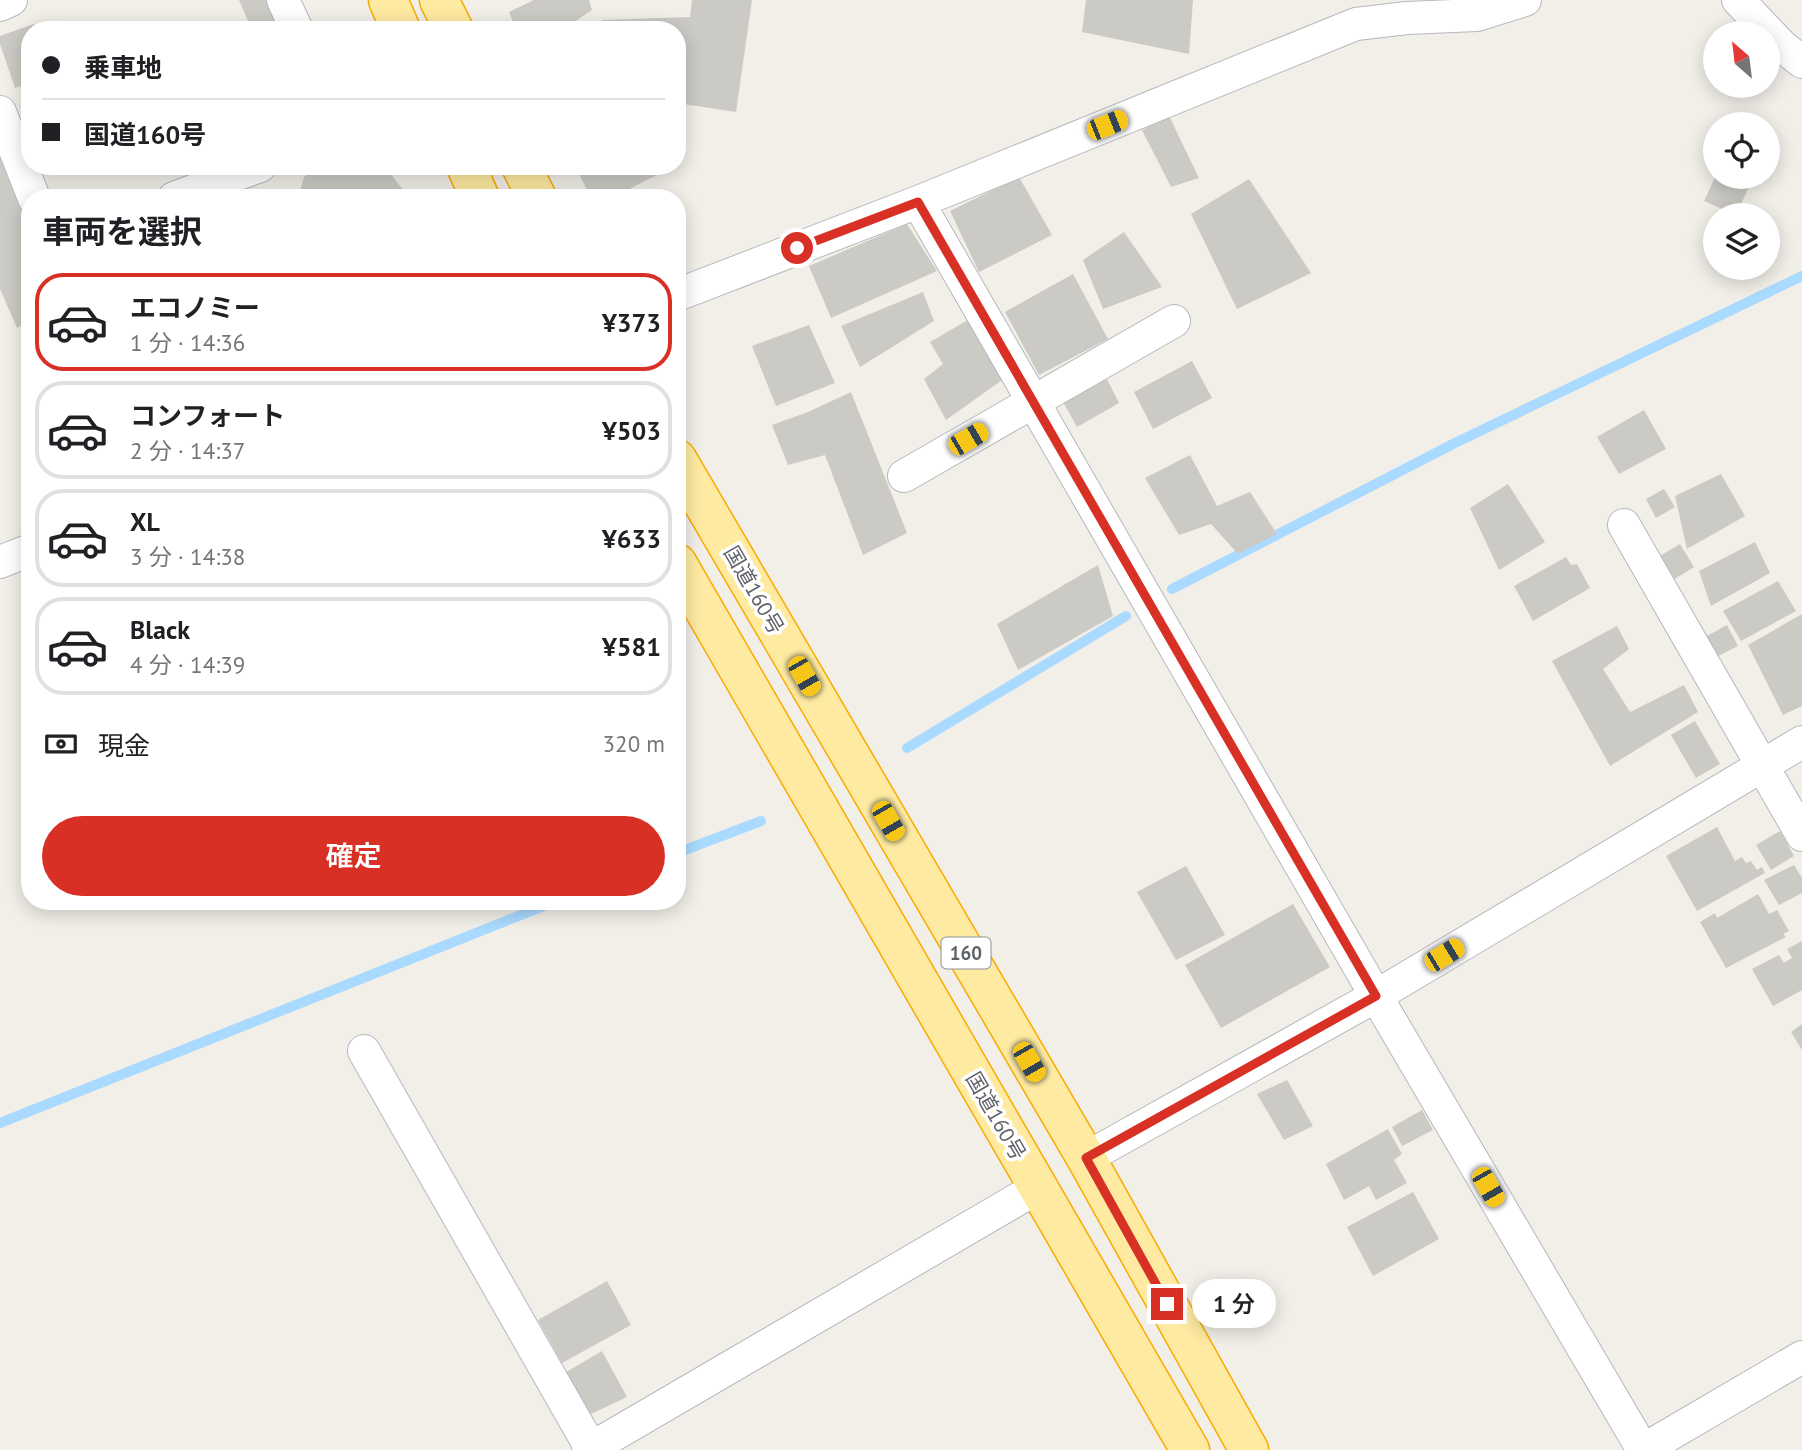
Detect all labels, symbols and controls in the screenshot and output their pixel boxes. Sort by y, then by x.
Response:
north arrow [1703,21,1780,98]
map controls [1703,21,1780,280]
text: 乗車地 [84,51,162,84]
car [1084,107,1131,143]
button: locate [1703,112,1780,189]
text: 国道160号 [84,118,206,151]
button: layers [1703,203,1780,280]
text: 車両を選択 [42,210,202,252]
route start [781,232,813,264]
icon: car [46,291,109,354]
text: エコノミー [130,291,260,324]
text: ¥373 [602,306,661,339]
text: 1 分 · 14:36 [130,328,245,357]
icon: car [46,399,109,462]
text: コンフォート [130,399,285,432]
text: ¥503 [602,414,661,447]
car [945,419,992,459]
text: 2 分 · 14:37 [130,436,245,465]
text: XL [130,505,160,538]
icon: car [46,507,109,570]
text: ¥633 [602,522,661,555]
street label: 国道160号 [718,541,790,639]
text: 3 分 · 14:38 [130,542,245,571]
text: Black [130,613,190,646]
icon: car [46,615,109,678]
text: ¥581 [602,630,661,663]
text: 4 分 · 14:39 [130,650,245,679]
car [785,653,824,699]
icon: cash [42,725,80,763]
text: 現金 [98,729,150,762]
text: 320 m [603,729,665,758]
car [869,798,908,844]
button: 確定 [42,816,665,896]
car [1421,935,1468,975]
road number: 160 [942,937,990,968]
car [1010,1039,1049,1085]
street label: 国道160号 [960,1067,1032,1165]
car [1469,1164,1508,1210]
callout: 1 分 [1192,1280,1276,1328]
route end [1151,1288,1183,1320]
text: 1 分 [1213,1289,1255,1318]

